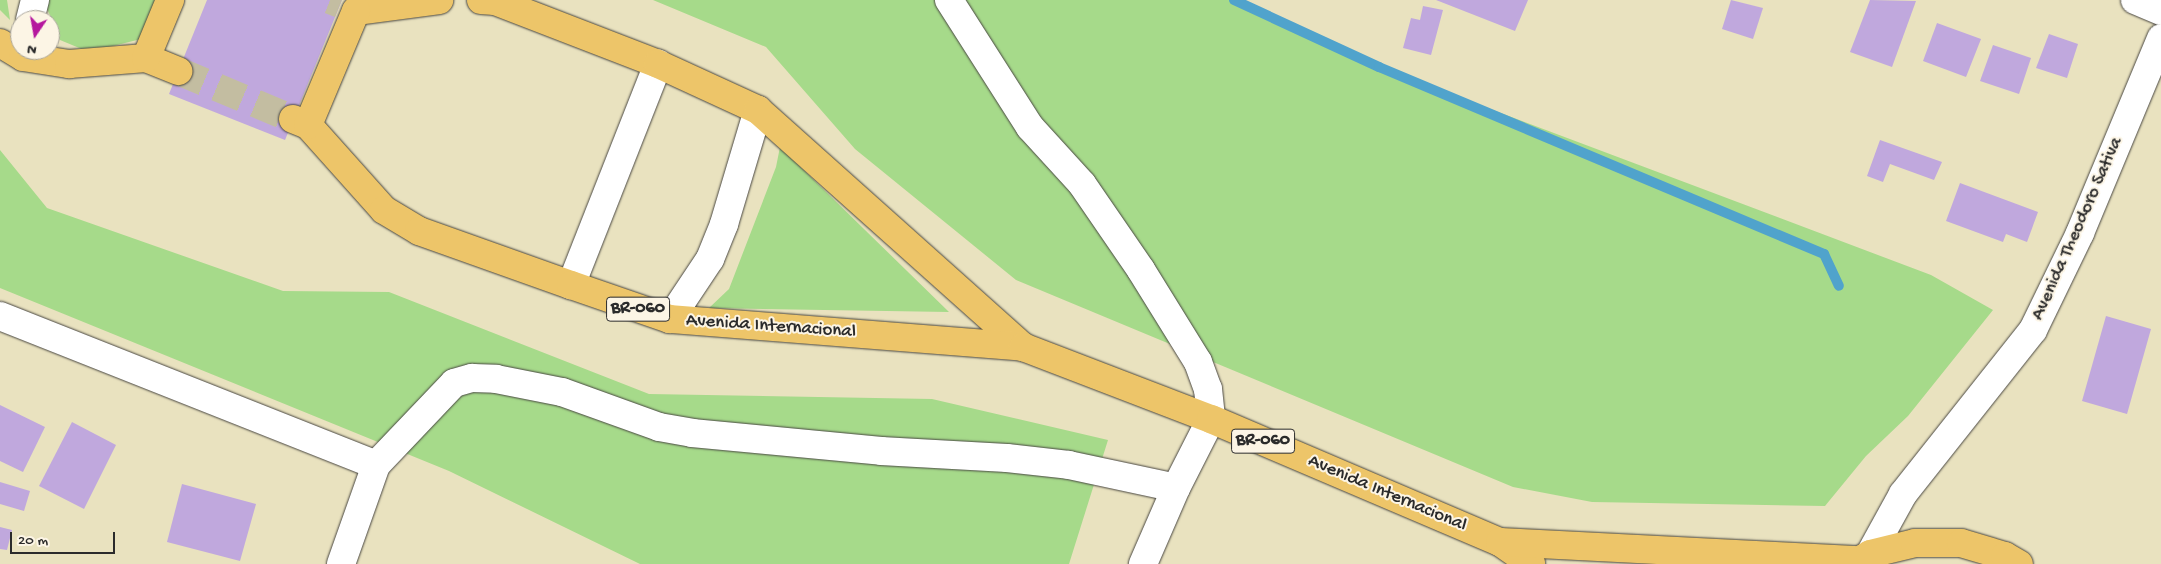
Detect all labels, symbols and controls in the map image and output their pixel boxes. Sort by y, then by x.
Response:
north arrow [10,10,60,60]
text: N [26,40,38,58]
street label: Avenida Theodoro Sativa [2027,134,2129,324]
road number: BR-060 [606,294,670,324]
street label: Avenida Internacional [685,310,857,344]
road number: BR-060 [1230,426,1296,456]
street label: Avenida Internacional [1304,450,1470,538]
scale bar [12,522,118,554]
text: 20 m [18,532,48,550]

